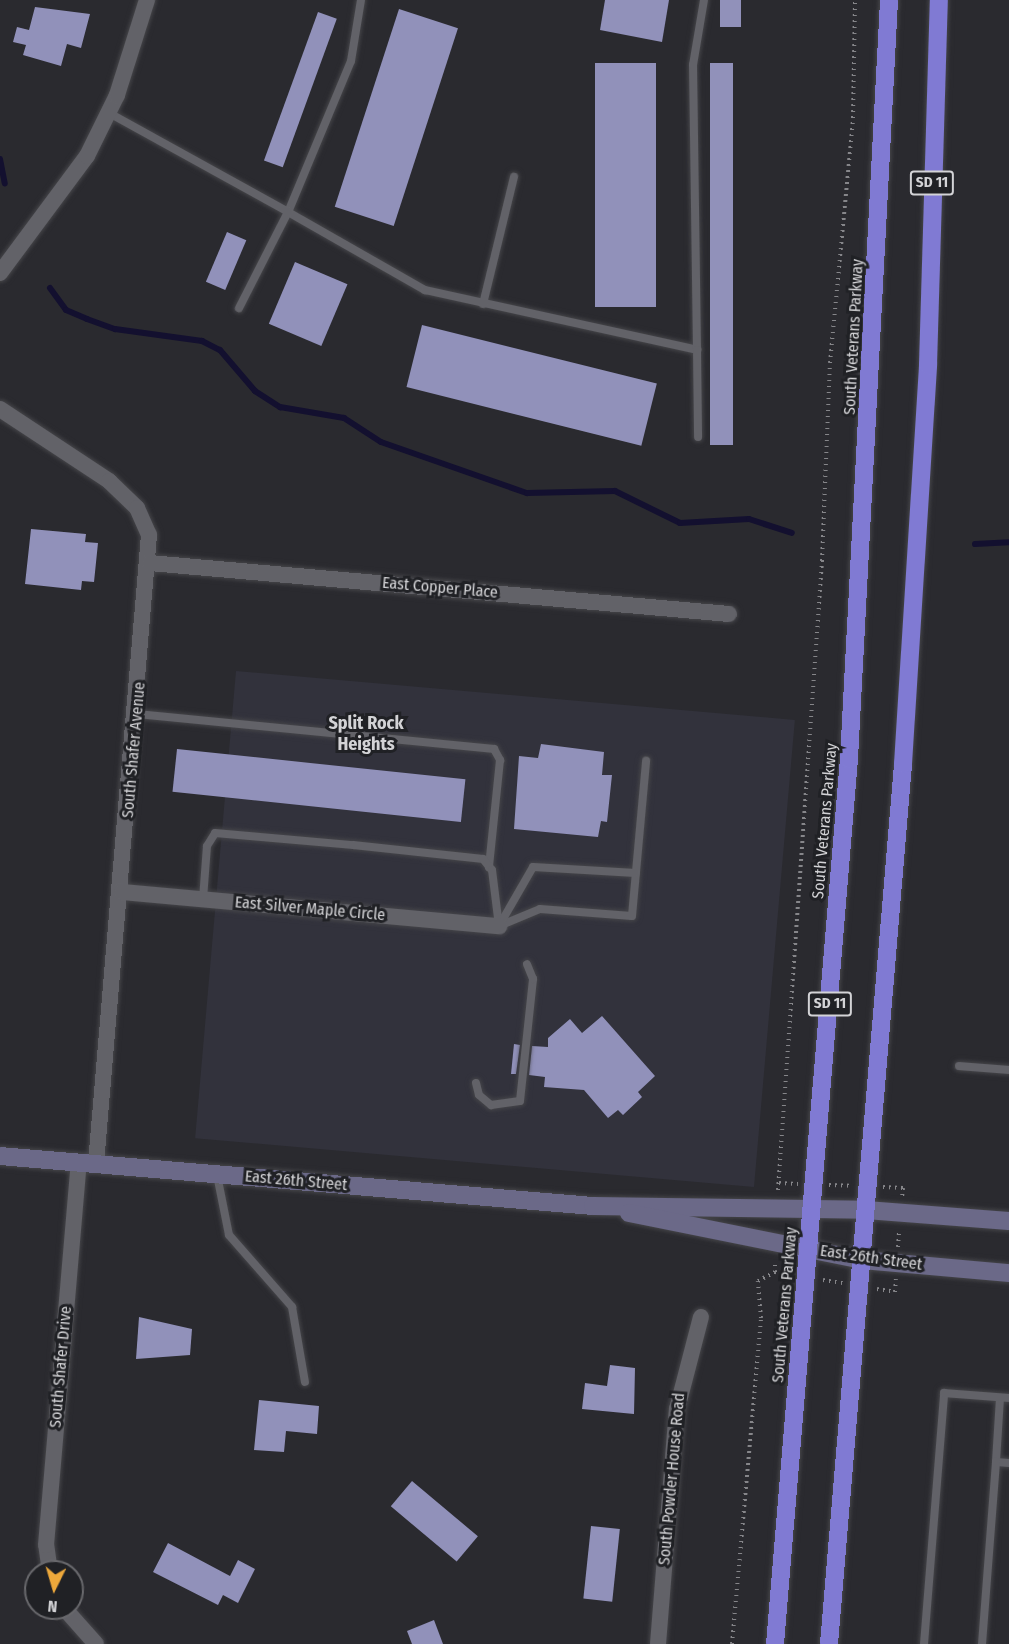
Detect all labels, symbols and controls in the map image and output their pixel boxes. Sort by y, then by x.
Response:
road number: SD 11 [910,171,954,195]
street label: South Veterans Parkway [840,259,868,415]
street label: East Copper Place [381,573,499,603]
street label: South Shafer Avenue [118,681,150,819]
district label: Split Rock Heights [328,713,404,756]
street label: South Veterans Parkway [809,742,841,900]
street label: East Silver Maple Circle [234,893,386,925]
road number: SD 11 [808,992,852,1016]
street label: East 26th Street [244,1167,348,1195]
street label: South Veterans Parkway [769,1226,801,1384]
street label: East 26th Street [819,1241,923,1275]
street label: South Shafer Drive [46,1305,76,1429]
street label: South Powder House Road [655,1392,689,1566]
north arrow [24,1560,84,1620]
text: N [47,1597,58,1616]

